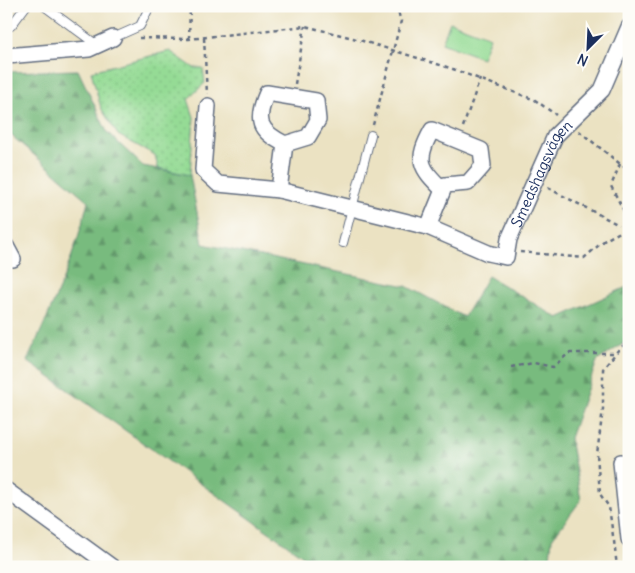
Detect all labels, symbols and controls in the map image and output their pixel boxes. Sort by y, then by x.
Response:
north arrow [562,22,612,72]
text: N [575,50,591,70]
street label: Smedshagsvägen [506,115,576,230]

